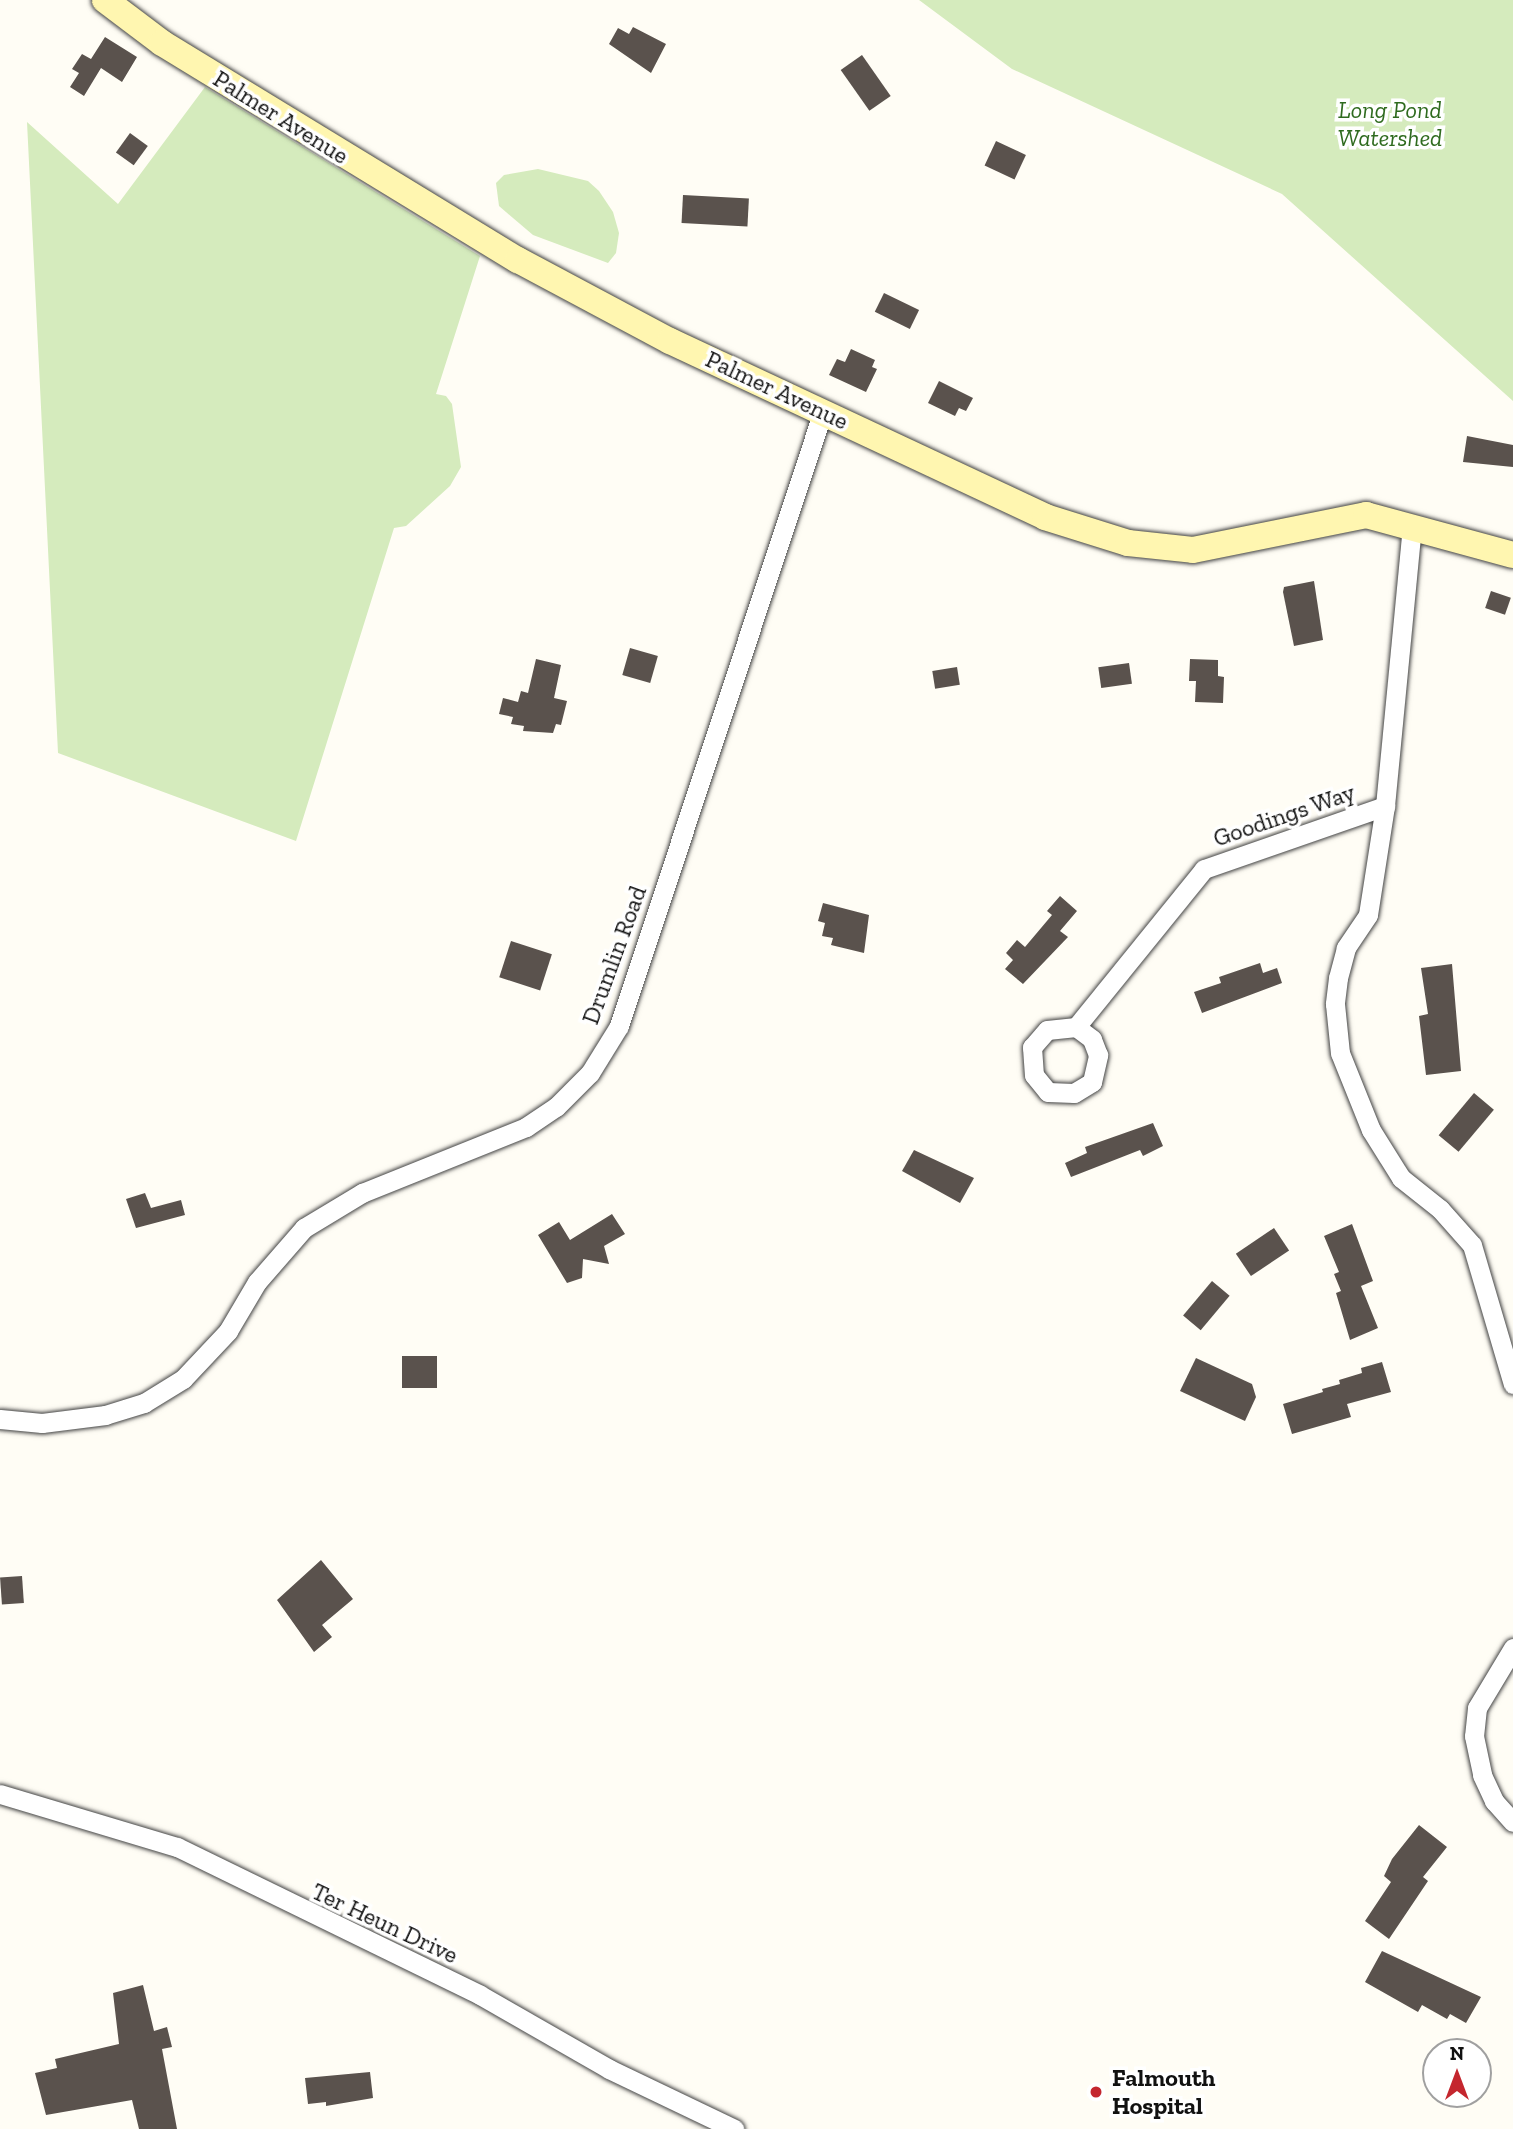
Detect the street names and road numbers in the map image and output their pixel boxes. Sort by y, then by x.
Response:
street label: Palmer Avenue [208,64,354,170]
street label: Palmer Avenue [701,344,853,436]
street label: Goodings Way [1209,777,1359,853]
street label: Drumlin Road [576,882,652,1028]
street label: Ter Heun Drive [307,1877,463,1969]

